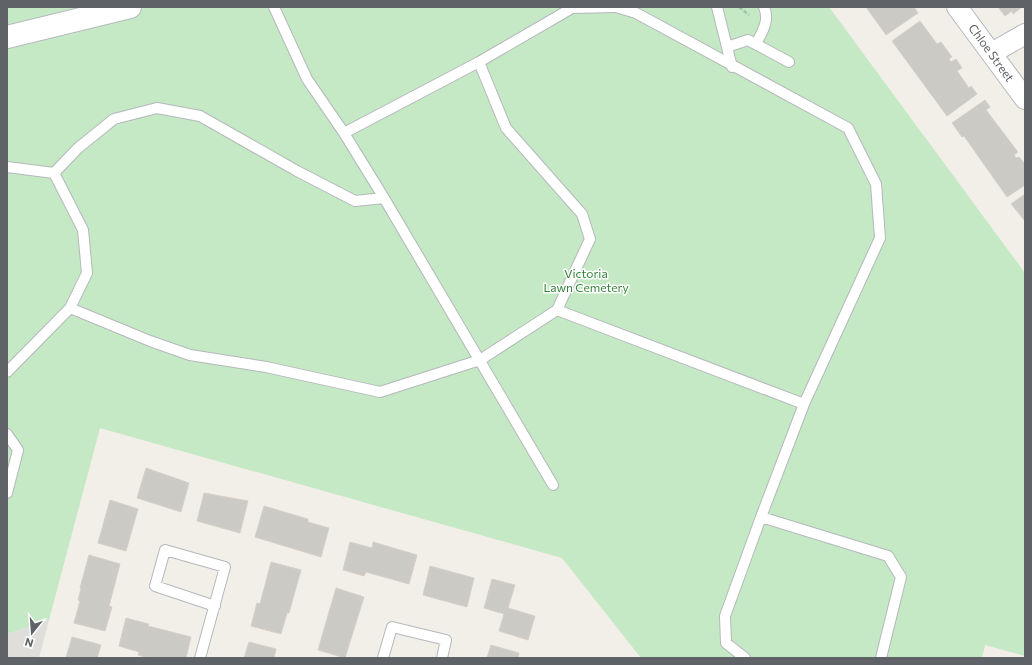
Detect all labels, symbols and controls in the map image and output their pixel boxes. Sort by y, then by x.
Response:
street label: Chloe Street [966,21,1017,84]
park label: Victoria Lawn Cemetery [543,266,629,294]
north arrow [12,613,52,653]
text: N [23,636,35,650]

